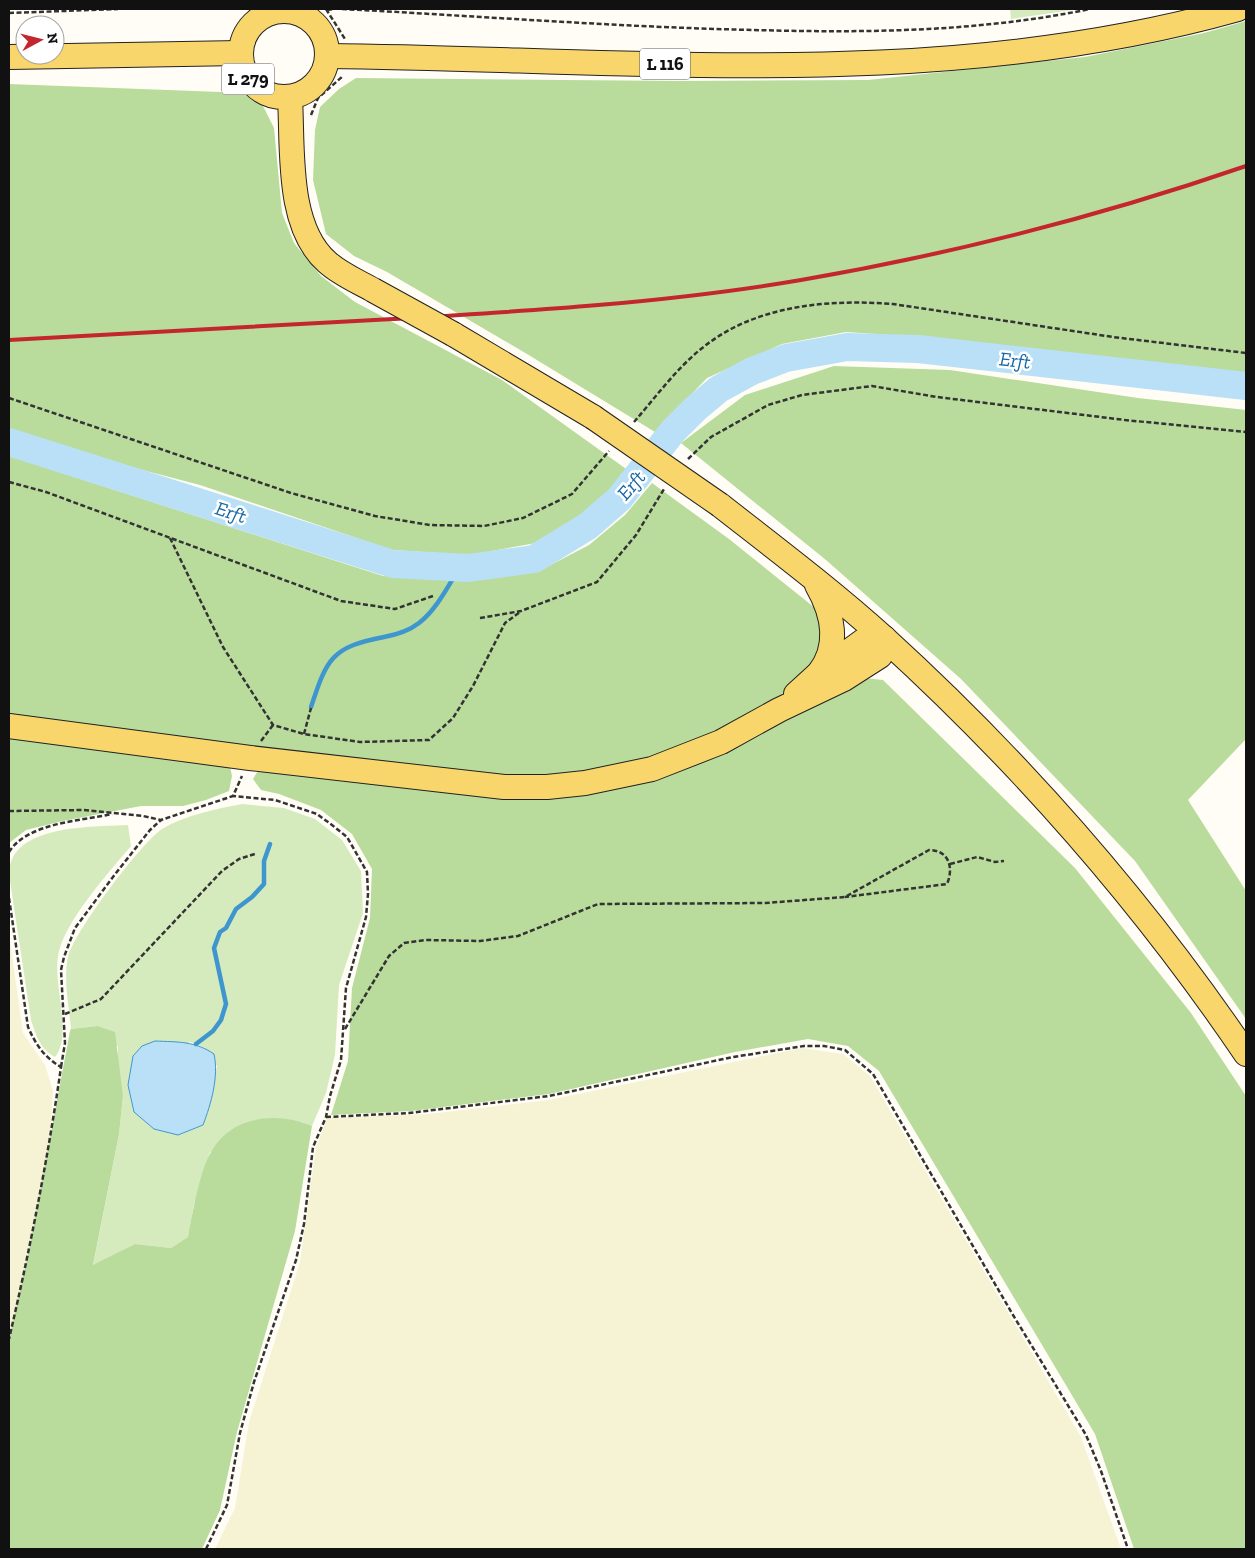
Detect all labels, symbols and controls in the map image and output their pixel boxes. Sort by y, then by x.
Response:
north arrow [15,15,65,65]
text: N [43,32,62,45]
road number: L 116 [640,49,690,80]
road number: L 279 [222,64,274,95]
water label: Erft [998,346,1032,374]
water label: Erft [612,465,650,505]
water label: Erft [212,496,250,528]

